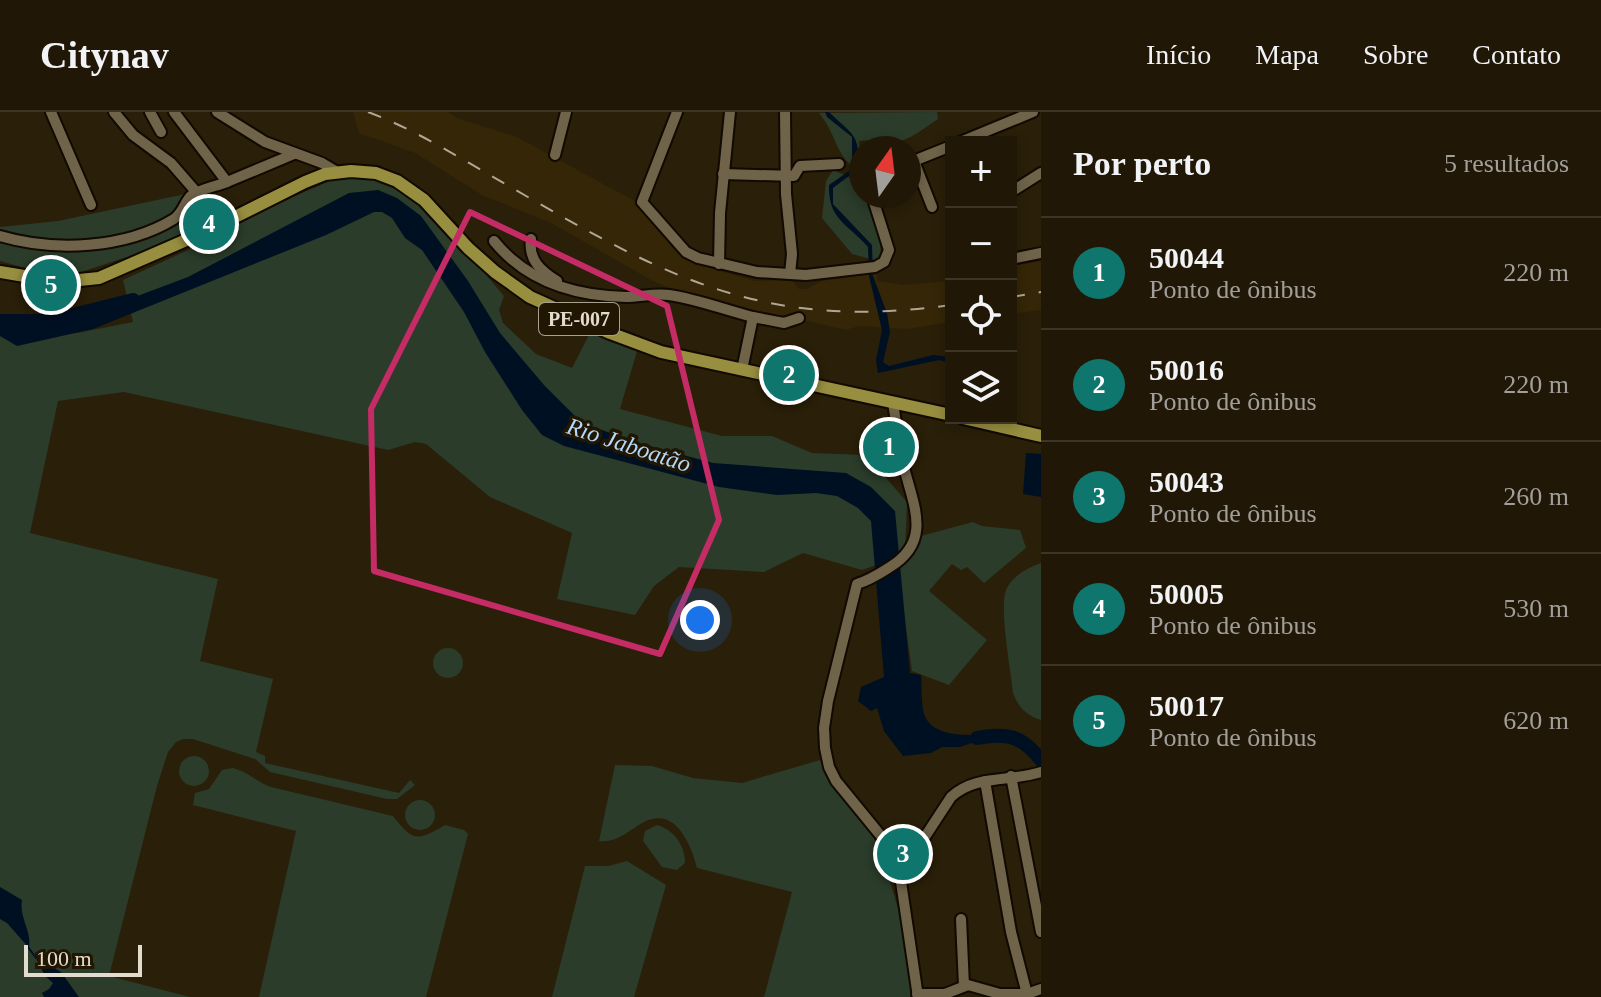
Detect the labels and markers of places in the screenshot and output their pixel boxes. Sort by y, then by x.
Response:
pin: 4 [183,194,235,254]
pin: 5 [25,255,77,315]
pin: 2 [763,345,815,405]
pin: 1 [863,417,915,477]
pin: 3 [877,824,929,884]

